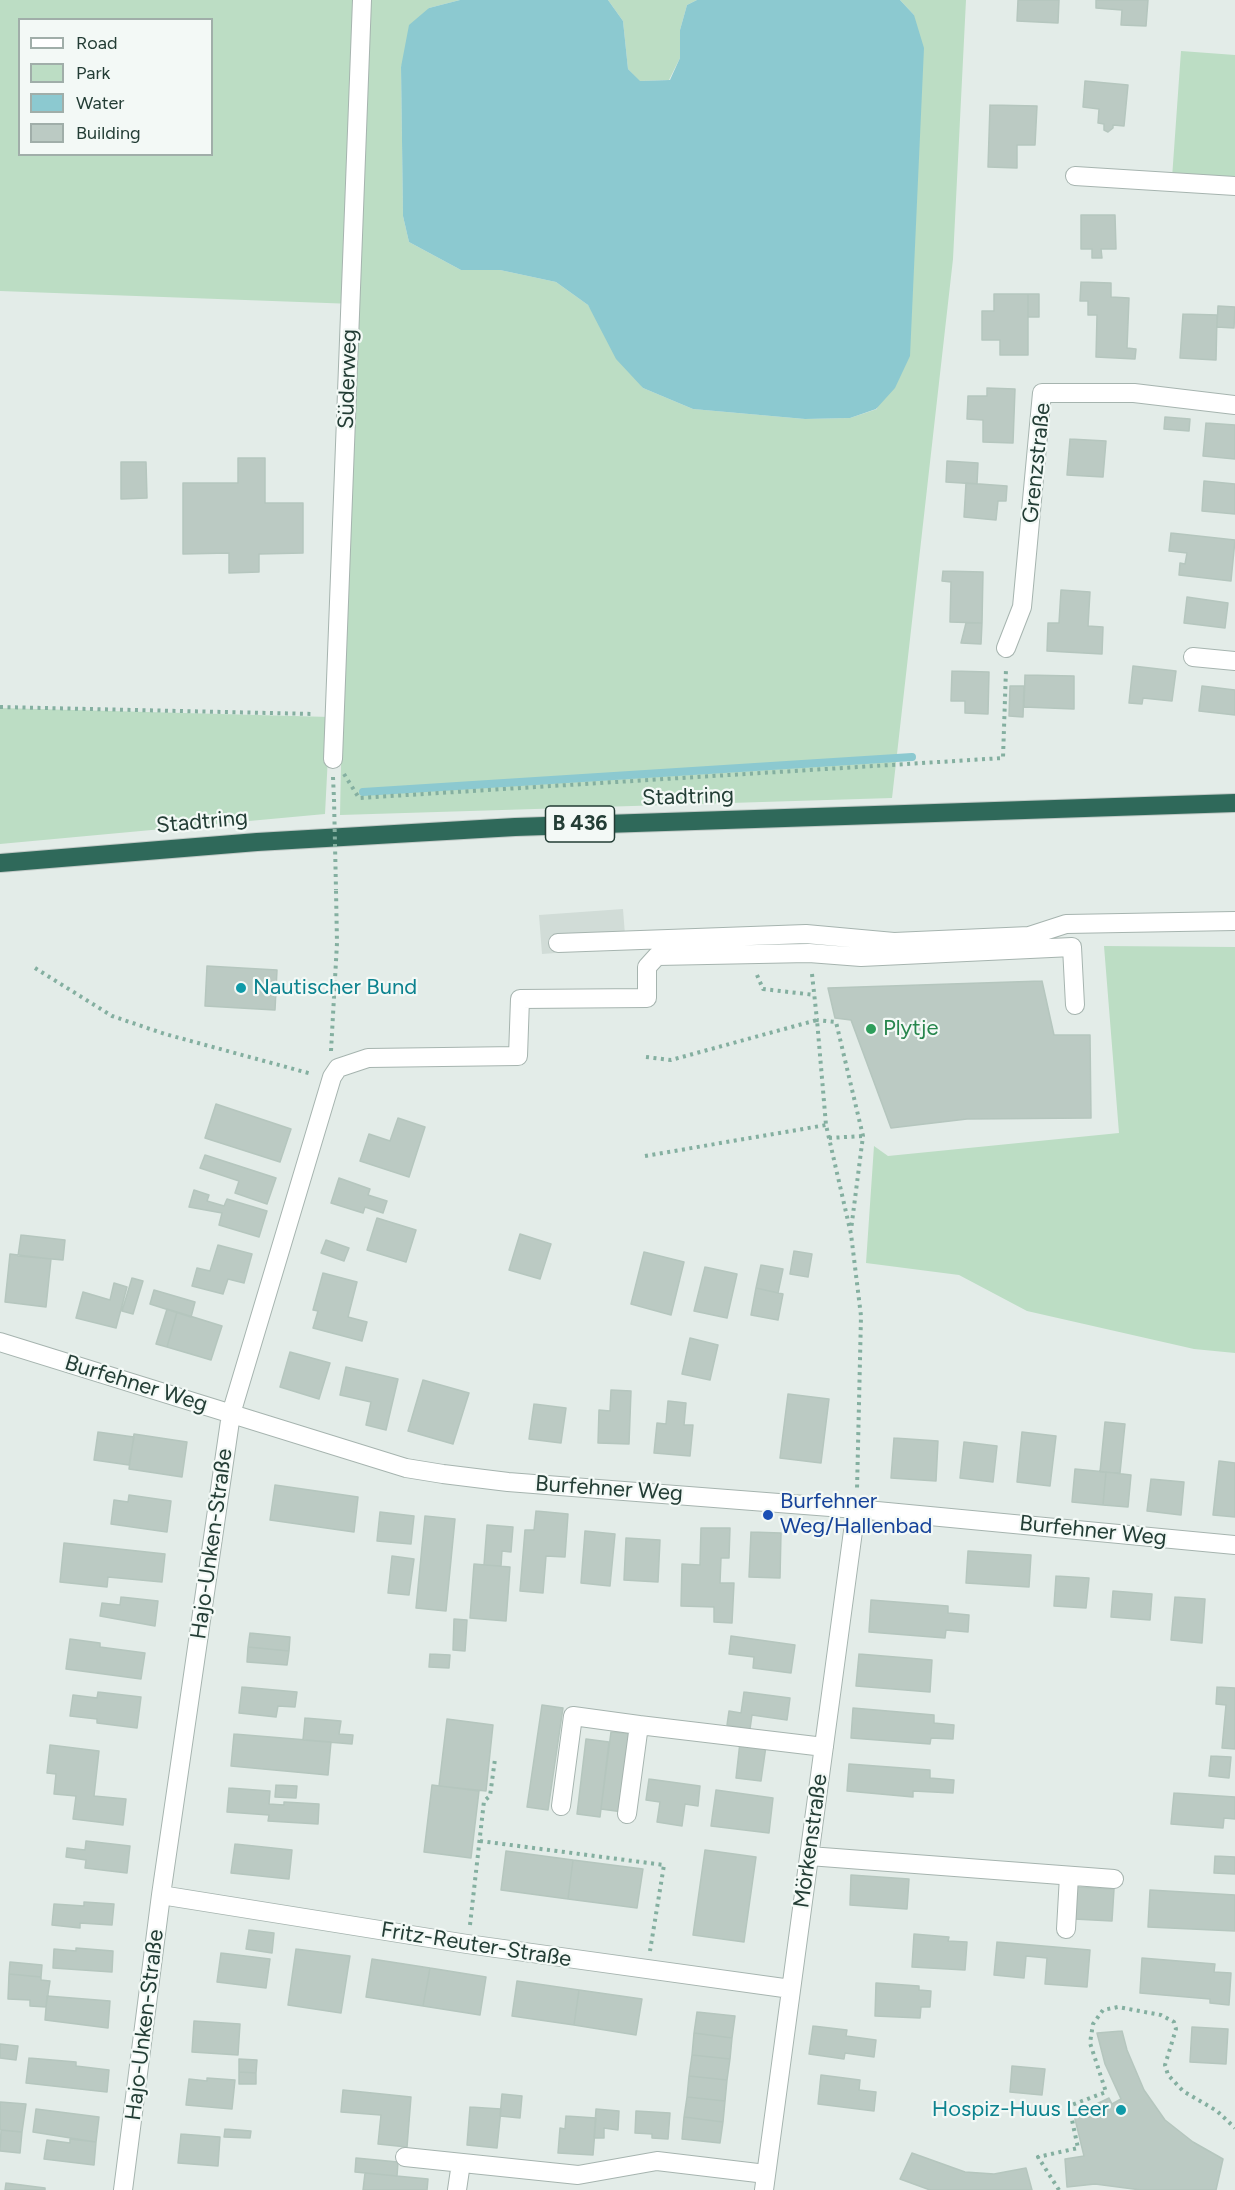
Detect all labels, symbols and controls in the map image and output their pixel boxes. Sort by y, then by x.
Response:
legend [18,18,213,156]
text: Road [76,32,117,54]
text: Park [76,62,110,84]
text: Water [76,92,124,114]
text: Building [76,122,141,144]
street label: Süderweg [333,329,363,429]
street label: Grenzstraße [1018,402,1056,524]
street label: Stadtring [642,782,734,812]
street label: Stadtring [155,805,249,839]
road number: B 436 [546,806,614,842]
place label: Nautischer Bund [253,975,417,1001]
marker: Nautischer Bund [234,981,248,995]
place label: Plytje [883,1016,938,1042]
marker: Plytje [864,1022,878,1036]
street label: Burfehner Weg [61,1350,211,1418]
street label: Hajo-Unken-Straße [186,1447,238,1641]
street label: Burfehner Weg [534,1471,684,1507]
place label: Burfehner Weg/Hallenbad [780,1489,932,1540]
marker: Burfehner Weg/Hallenbad [761,1508,775,1522]
street label: Burfehner Weg [1018,1510,1168,1552]
street label: Mörkenstraße [789,1772,833,1910]
street label: Fritz-Reuter-Straße [379,1917,573,1973]
street label: Hajo-Unken-Straße [120,1928,170,2122]
place label: Hospiz-Huus Leer [932,2097,1109,2123]
marker: Hospiz-Huus Leer [1114,2103,1128,2117]

